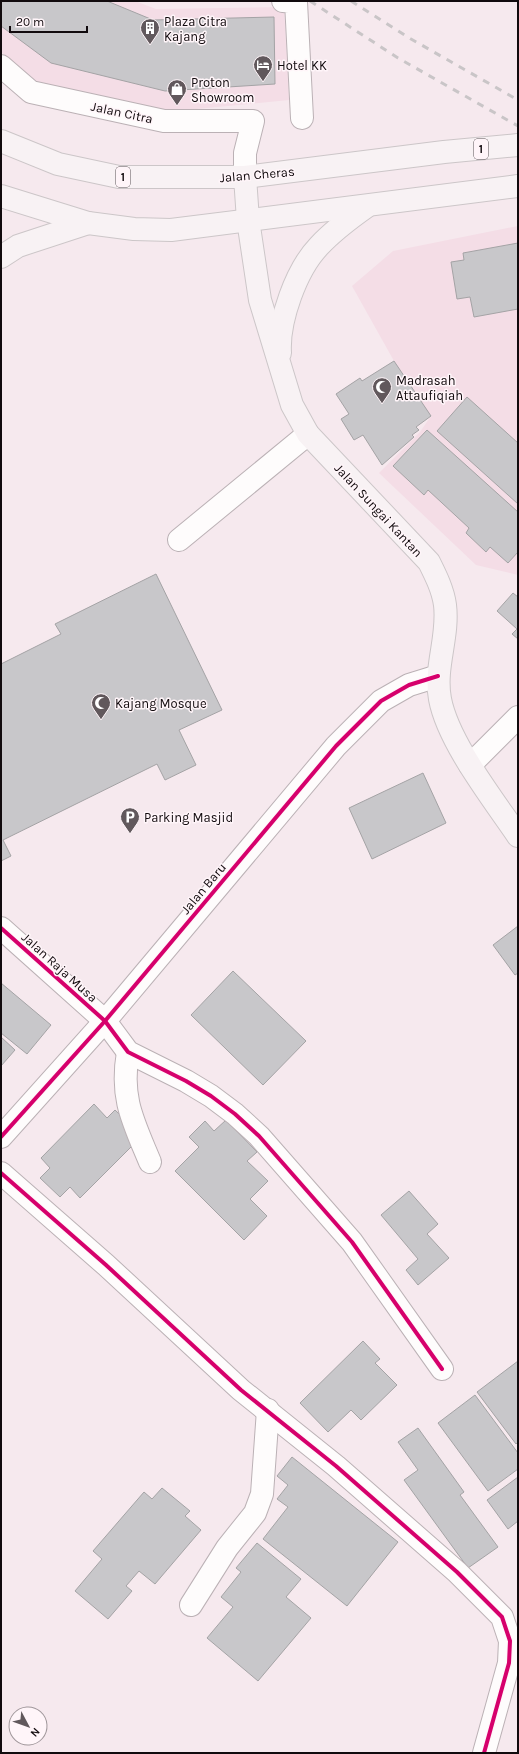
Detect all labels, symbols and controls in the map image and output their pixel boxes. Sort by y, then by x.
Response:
scale bar [10,8,87,34]
place label: Plaza Citra Kajang [164,14,227,44]
text: 20 m [16,15,44,29]
building icon: Plaza Citra Kajang [139,17,161,45]
hotel icon: Hotel KK [252,54,274,82]
place label: Hotel KK [277,58,327,73]
place label: Proton Showroom [191,75,254,105]
shop icon: Proton Showroom [166,78,188,106]
street label: Jalan Citra [90,99,154,126]
road number: 1 [474,139,488,159]
street label: Jalan Cheras [219,164,295,185]
road number: 1 [116,167,130,187]
place label: Madrasah Attaufiqiah [396,373,463,404]
mosque icon: Madrasah Attaufiqiah [371,376,393,404]
street label: Jalan Sungai Kantan [332,461,426,560]
mosque icon: Kajang Mosque [90,692,112,720]
place label: Kajang Mosque [115,696,207,712]
parking icon: Parking Masjid [119,806,141,834]
place label: Parking Masjid [144,810,233,825]
street label: Jalan Baru [178,860,229,917]
street label: Jalan Raja Musa [19,930,101,1005]
north arrow [8,1706,48,1746]
text: N [28,1725,43,1739]

